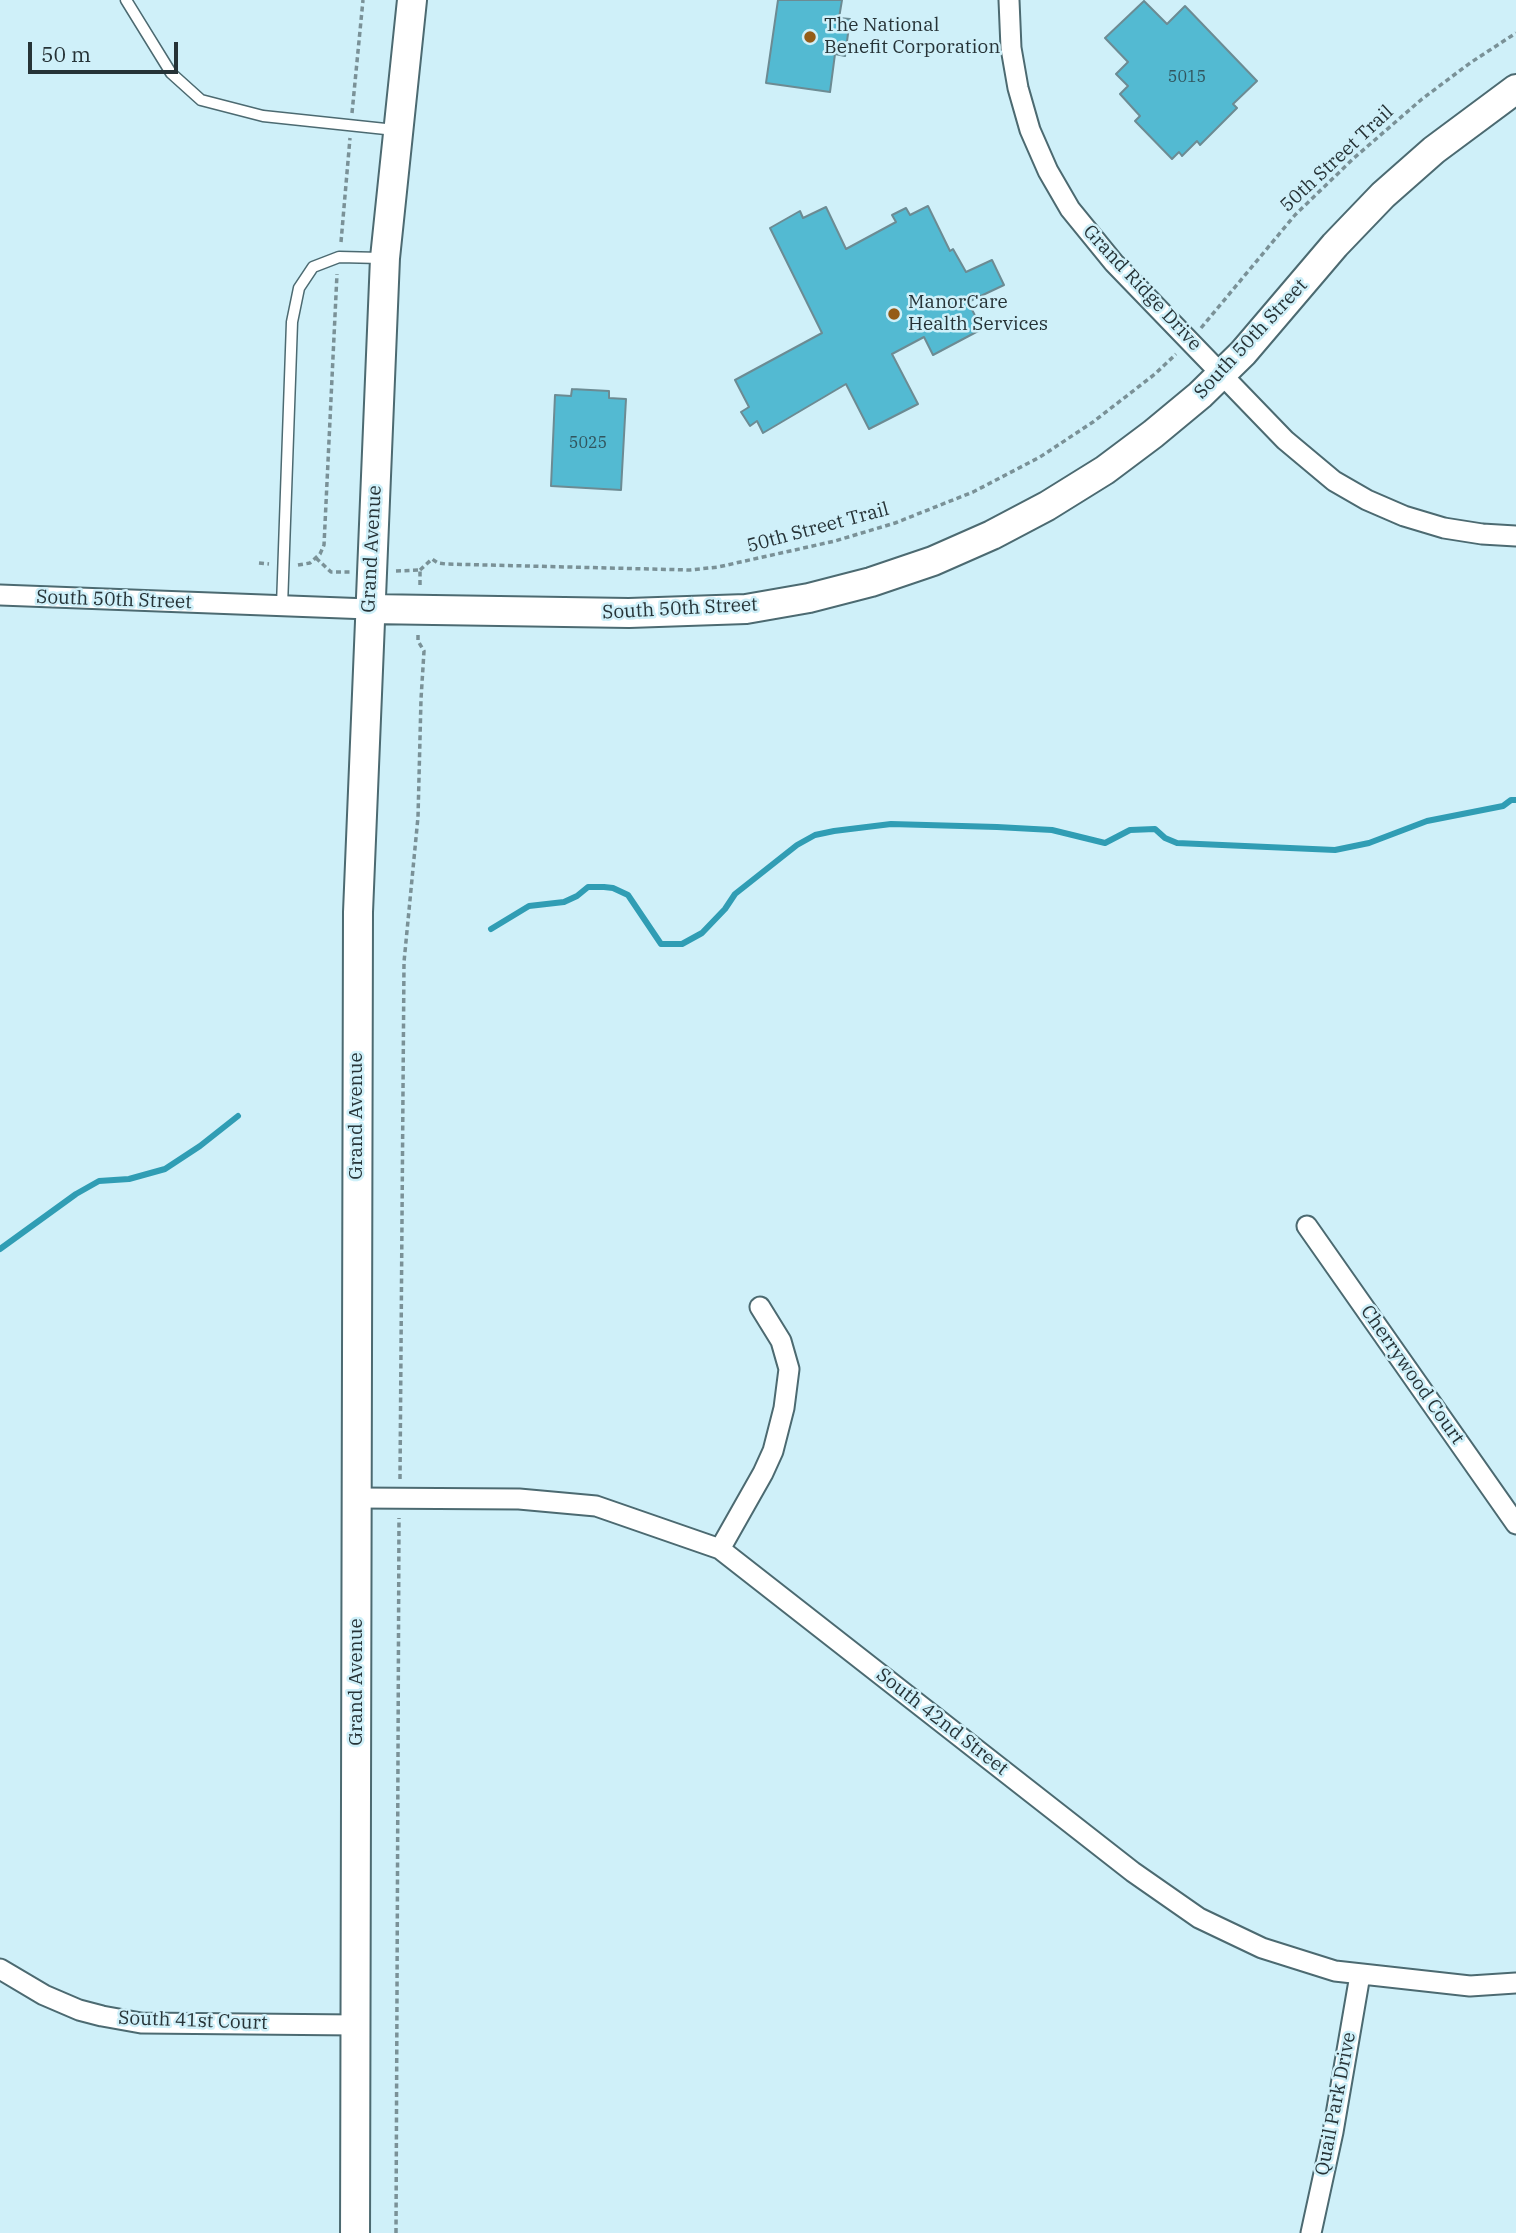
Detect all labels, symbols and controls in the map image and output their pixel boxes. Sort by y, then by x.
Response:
place label: The National Benefit Corporation [824,15,1000,59]
scale bar [32,28,182,72]
marker: The National Benefit Corporation [802,29,818,45]
text: 50 m [41,40,91,68]
house number: 5015 [1168,67,1206,87]
street label: 50th Street Trail [1276,101,1398,217]
street label: Grand Ridge Drive [1078,220,1206,356]
street label: South 50th Street [1190,274,1312,404]
place label: ManorCare Health Services [908,292,1048,336]
marker: ManorCare Health Services [886,306,902,322]
house number: 5025 [569,433,607,453]
street label: Grand Avenue [357,485,387,613]
street label: 50th Street Trail [744,498,892,558]
street label: South 50th Street [36,586,192,614]
street label: South 50th Street [602,594,758,624]
street label: Grand Avenue [346,1052,368,1180]
street label: Cherrywood Court [1355,1301,1469,1449]
street label: Grand Avenue [346,1618,368,1746]
street label: South 42nd Street [872,1663,1012,1781]
street label: South 41st Court [118,2007,268,2035]
street label: Quail Park Drive [1311,2030,1361,2178]

